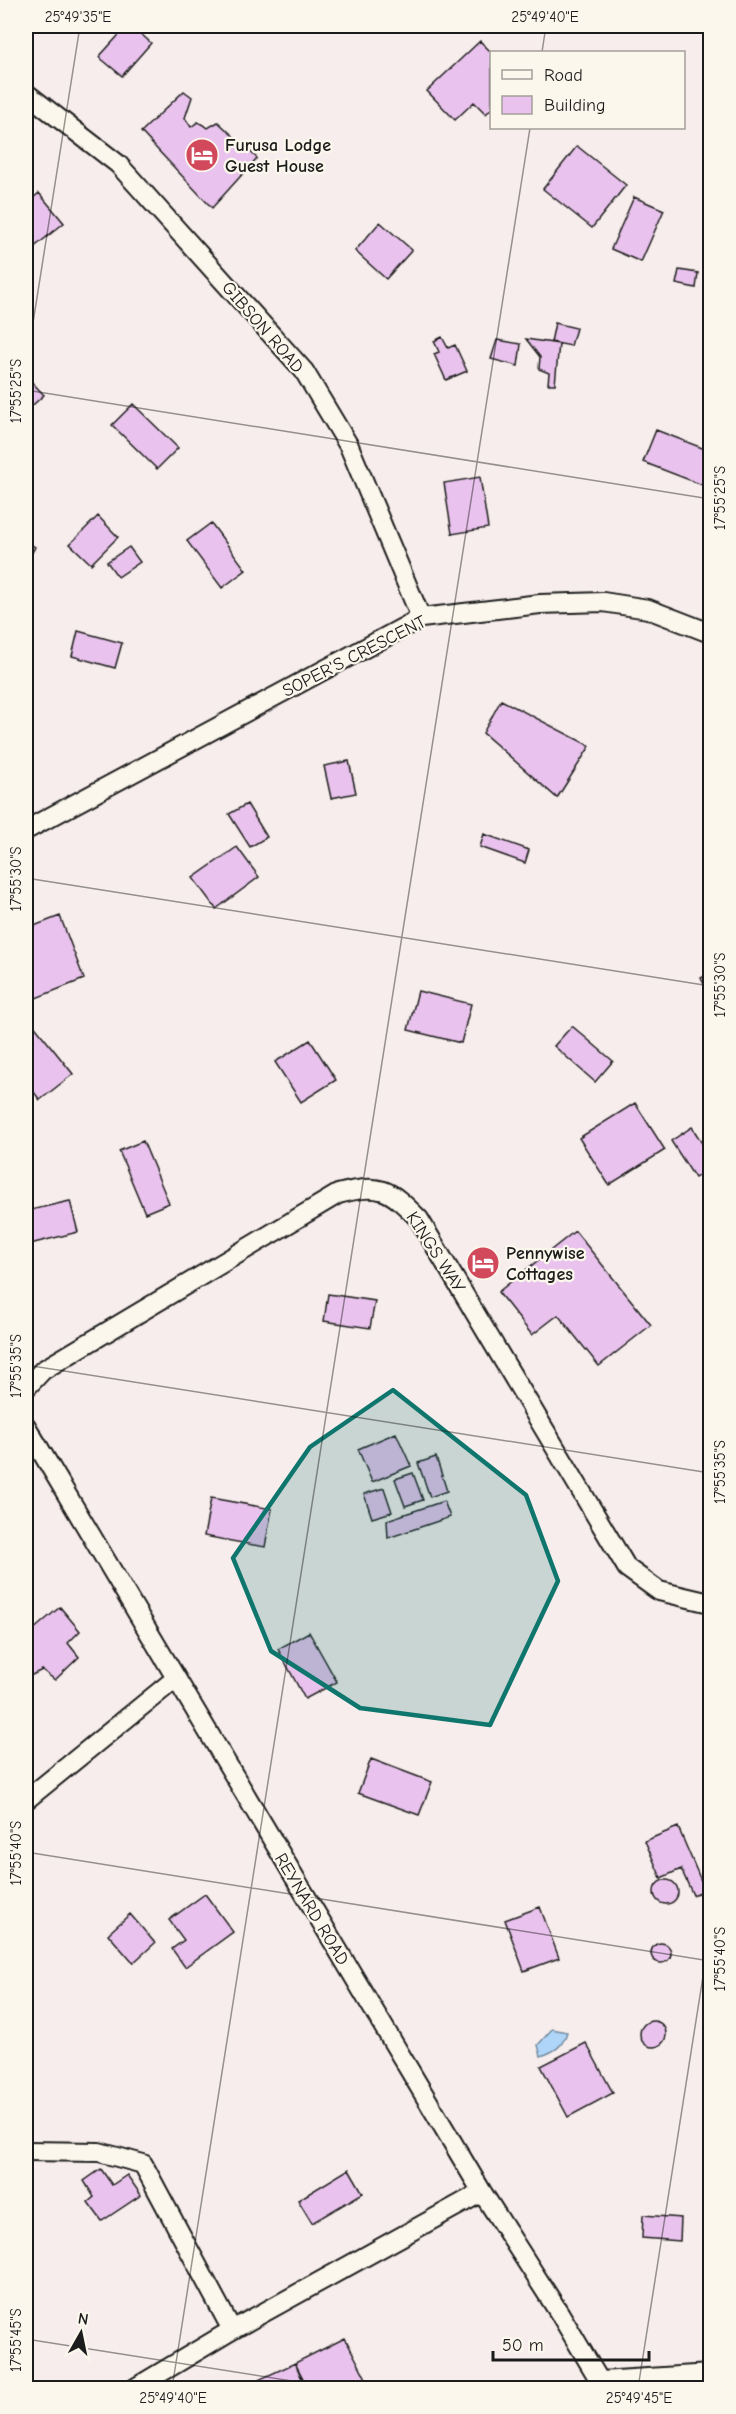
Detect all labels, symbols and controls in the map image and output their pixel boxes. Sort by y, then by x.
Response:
text: 25°49'35"E [45,8,111,26]
text: 25°49'40"E [511,8,579,26]
legend [490,51,685,129]
text: Road [544,65,583,86]
text: Building [544,95,606,116]
place label: Furusa Lodge Guest House [225,135,331,177]
hotel icon: Furusa Lodge Guest House [184,137,220,173]
street label: GIBSON ROAD [217,277,308,377]
text: 17°55'25"S [7,359,25,423]
text: 17°55'25"S [711,466,729,530]
street label: SOPER'S CRESCENT [279,611,430,702]
text: 17°55'30"S [7,846,25,912]
text: 17°55'30"S [711,952,729,1018]
street label: KINGS WAY [402,1208,470,1297]
place label: Pennywise Cottages [506,1243,585,1285]
hotel icon: Pennywise Cottages [465,1245,501,1281]
text: 17°55'35"S [7,1334,25,1398]
text: 17°55'35"S [711,1440,729,1504]
text: 17°55'40"S [7,1821,25,1885]
street label: REYNARD ROAD [270,1850,353,1969]
text: 17°55'40"S [711,1927,729,1991]
north arrow [51,2303,111,2363]
text: 17°55'45"S [7,2308,25,2372]
text: N [77,2309,90,2329]
scale bar [493,2324,649,2362]
text: 50 m [502,2335,544,2356]
text: 25°49'40"E [139,2389,207,2407]
text: 25°49'45"E [606,2389,672,2407]

